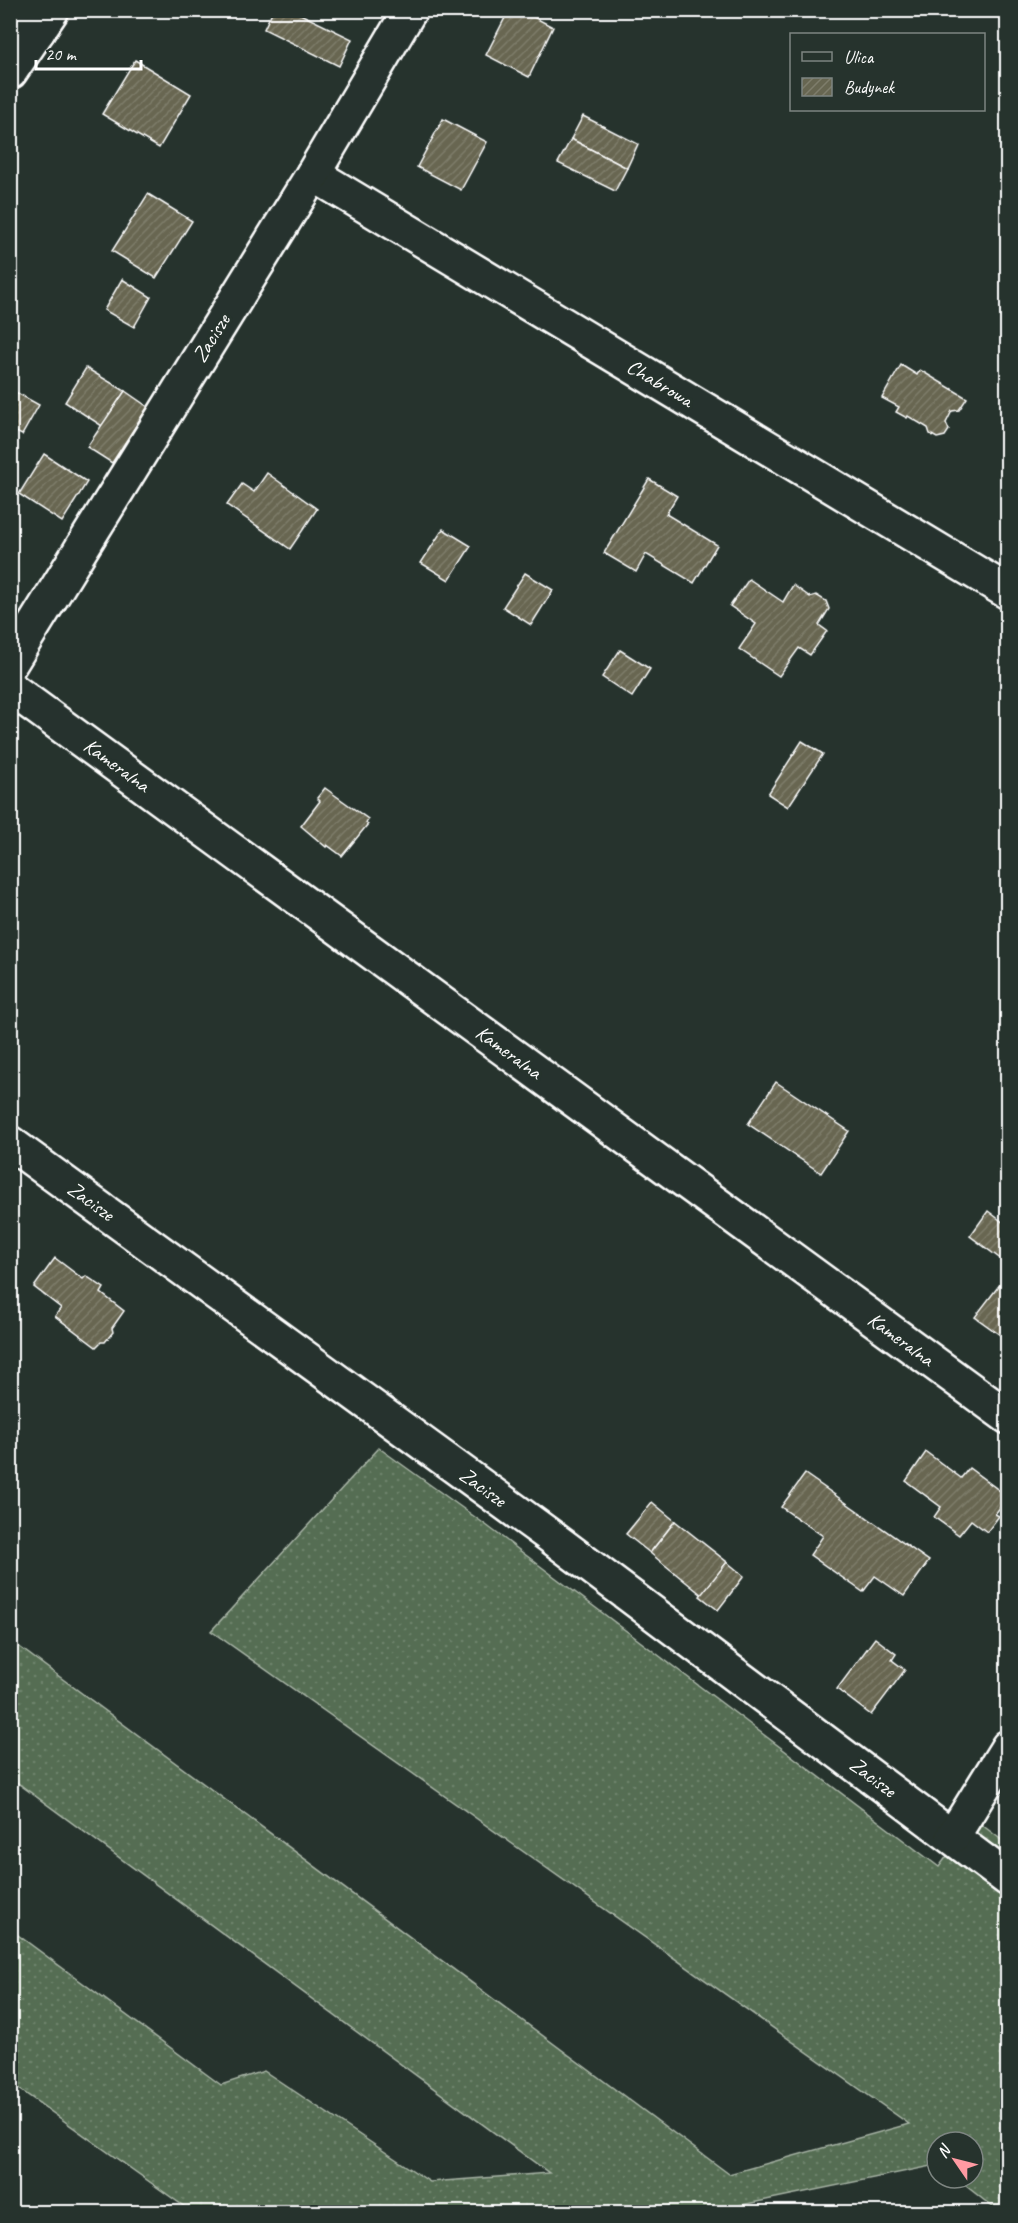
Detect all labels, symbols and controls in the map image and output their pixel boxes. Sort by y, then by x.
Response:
scale bar [36,33,141,71]
legend [790,33,985,111]
text: 20 m [45,43,78,65]
text: Ulica [844,46,875,68]
text: Budynek [844,76,895,98]
street label: Zacisze [186,308,236,367]
street label: Chabrowa [622,353,700,414]
street label: Kameralna [79,732,157,799]
street label: Kameralna [471,1019,549,1086]
street label: Zacisze [62,1175,121,1227]
street label: Kameralna [863,1306,941,1373]
street label: Zacisze [454,1461,513,1513]
street label: Zacisze [845,1751,902,1804]
north arrow [925,2130,985,2190]
text: N [932,2140,956,2162]

